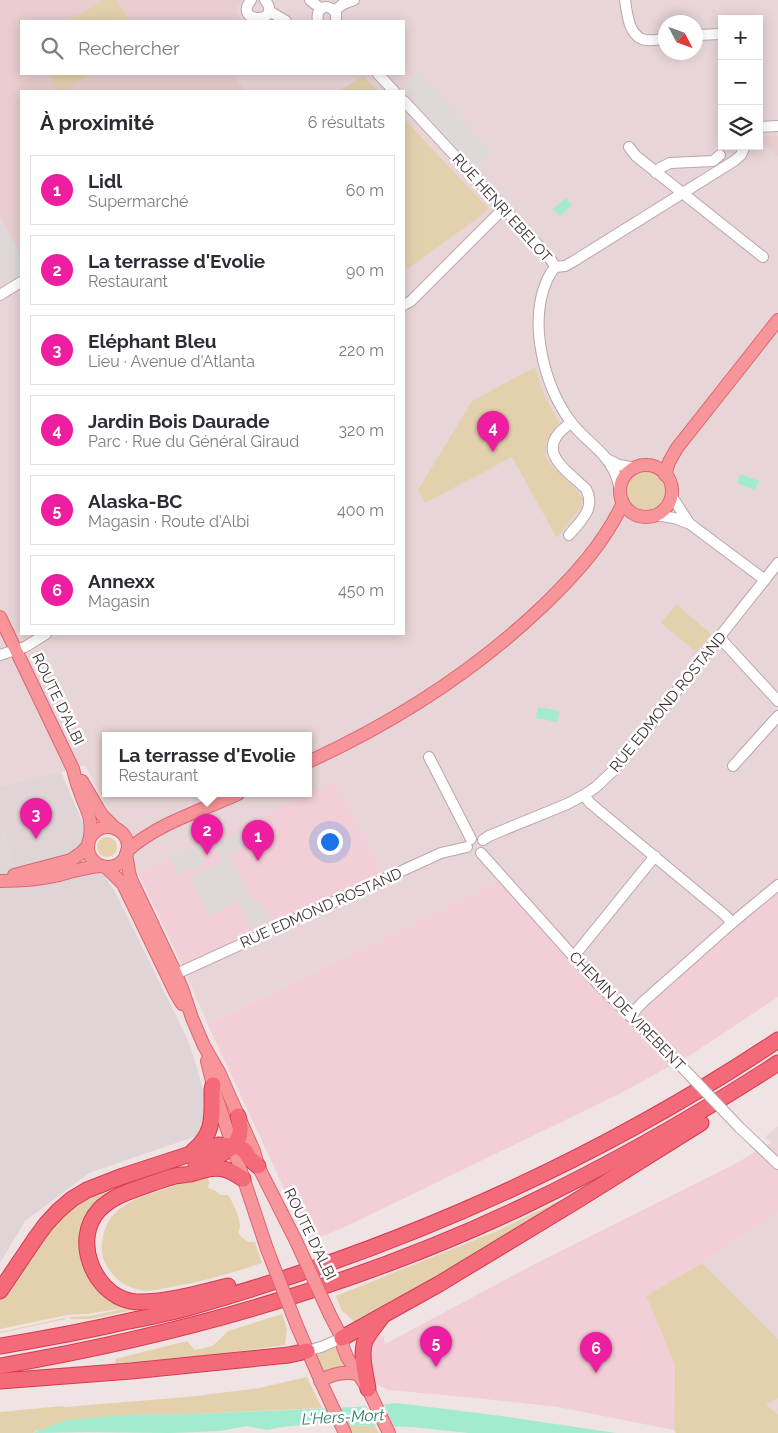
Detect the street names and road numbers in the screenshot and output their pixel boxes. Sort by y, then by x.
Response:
street label: RUE HENRI EBELOT [449,150,555,266]
street label: RUE EDMOND ROSTAND [606,628,730,776]
street label: ROUTE D'ALBI [28,650,88,748]
street label: RUE EDMOND ROSTAND [237,864,405,952]
street label: CHEMIN DE VIREBENT [565,948,689,1074]
street label: ROUTE D'ALBI [280,1185,340,1283]

